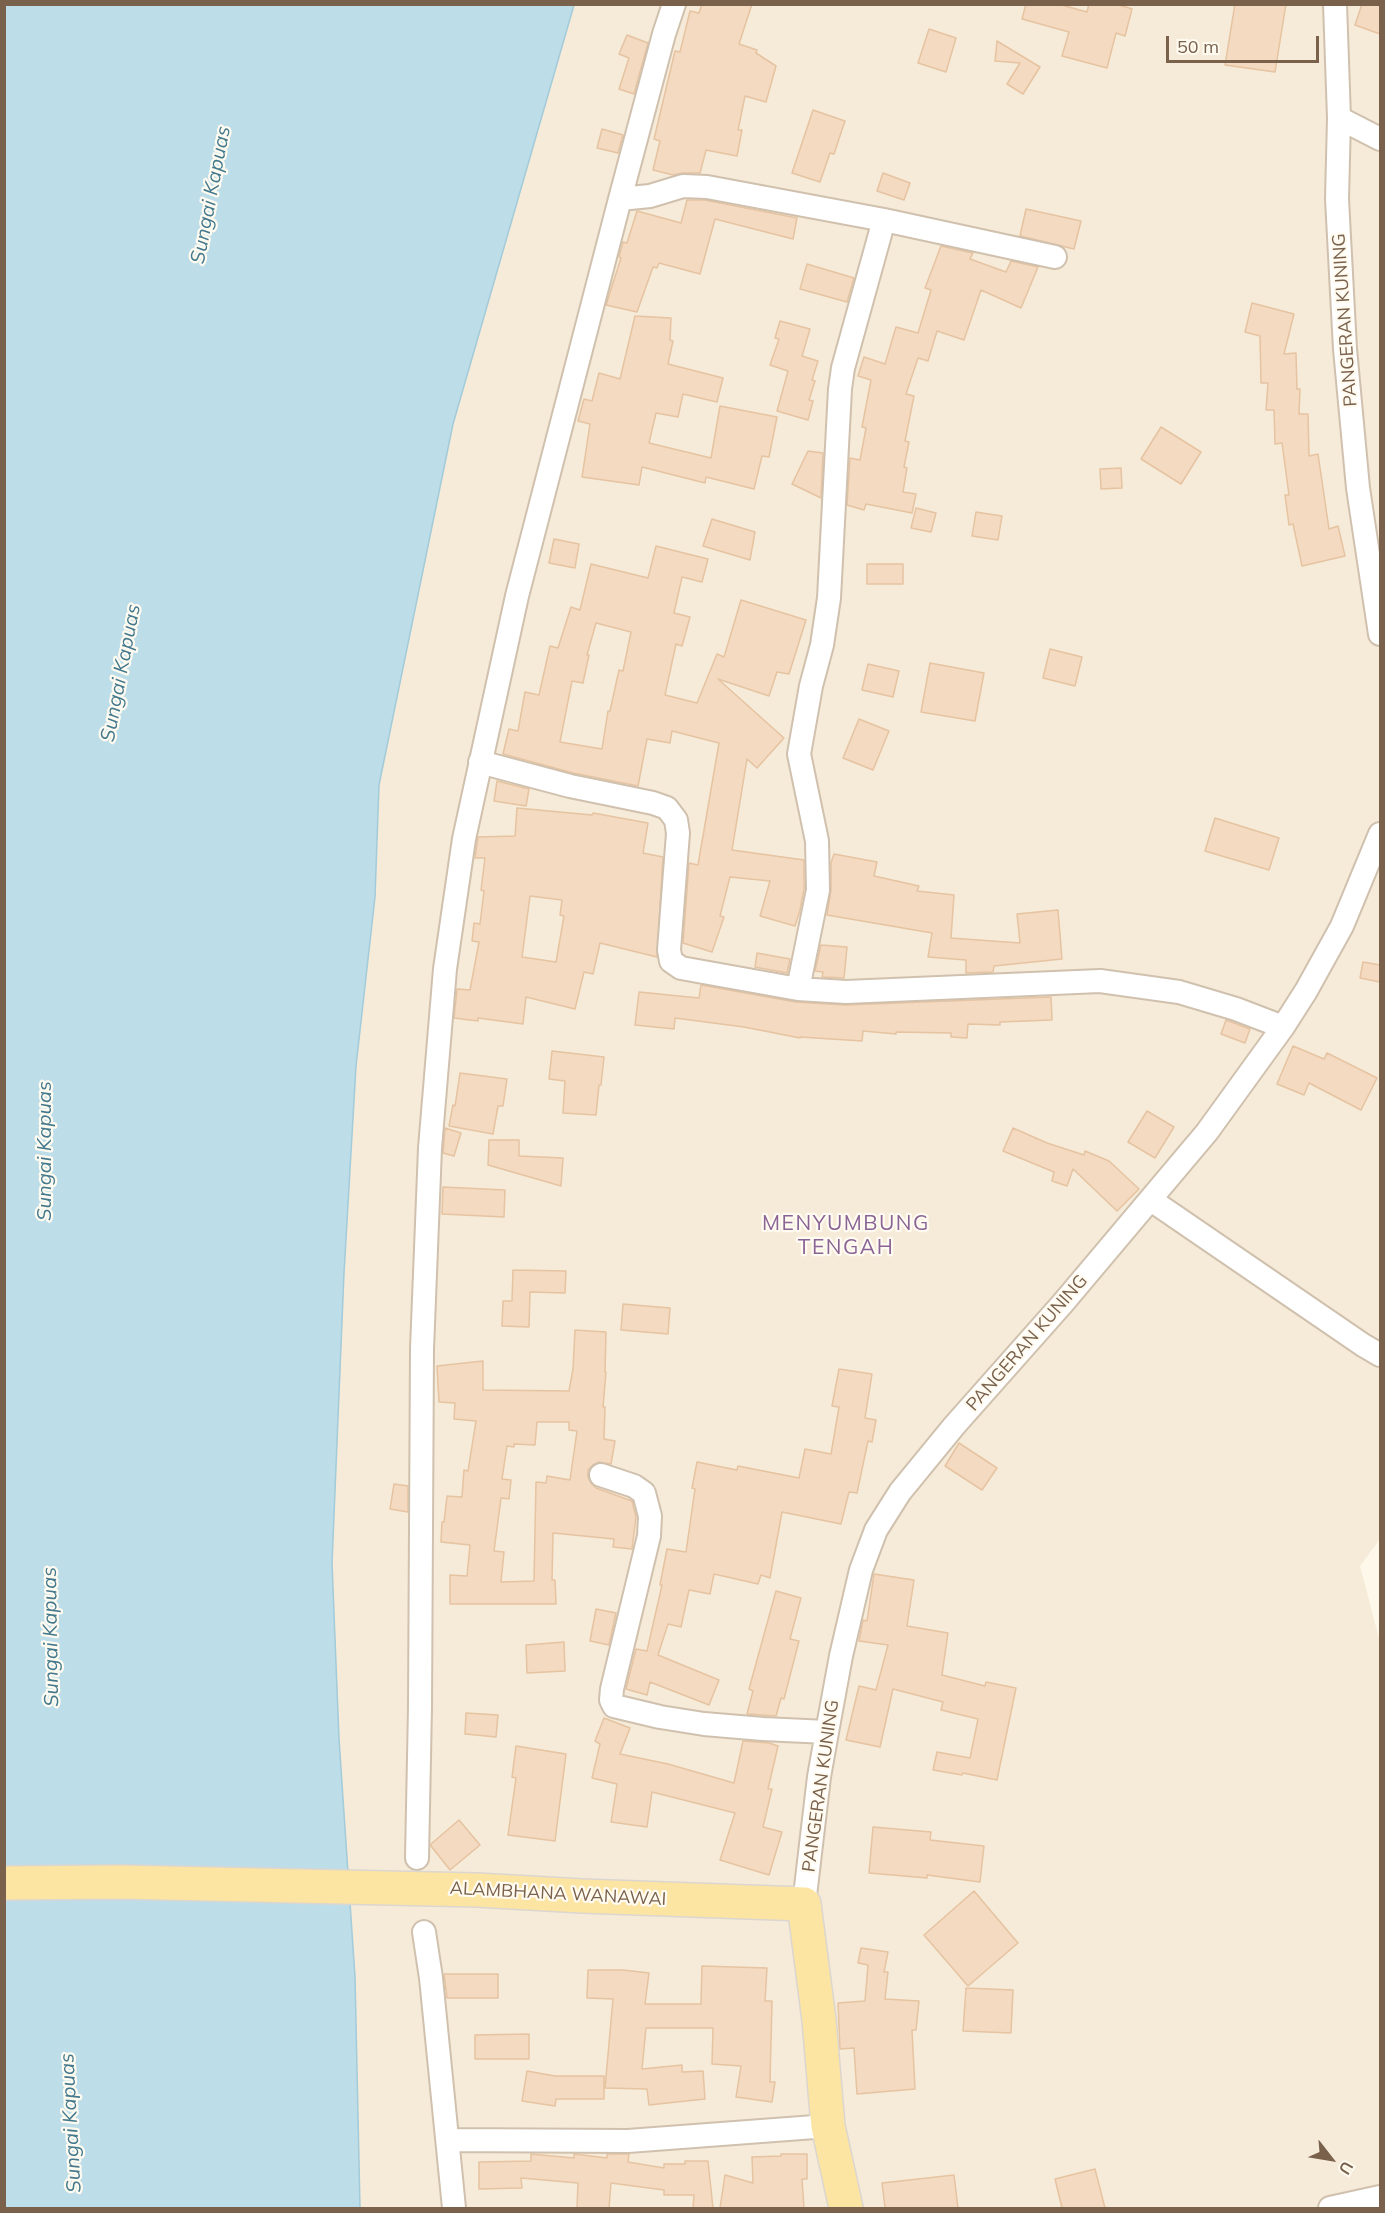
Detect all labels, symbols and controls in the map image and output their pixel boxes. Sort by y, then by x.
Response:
scale bar [1169,24,1322,62]
text: 50 m [1177,35,1219,58]
water label: Sungai Kapuas [186,124,236,266]
street label: PANGERAN KUNING [1328,233,1362,407]
water label: Sungai Kapuas [96,602,146,744]
water label: Sungai Kapuas [33,1081,57,1221]
district label: MENYUMBUNG TENGAH [762,1211,930,1261]
street label: PANGERAN KUNING [962,1270,1092,1416]
water label: Sungai Kapuas [38,1567,64,1707]
street label: PANGERAN KUNING [798,1699,844,1873]
street label: ALAMBHANA WANAWAI [449,1878,667,1910]
water label: Sungai Kapuas [55,2053,87,2193]
north arrow [1301,2129,1361,2189]
text: U [1335,2158,1358,2178]

